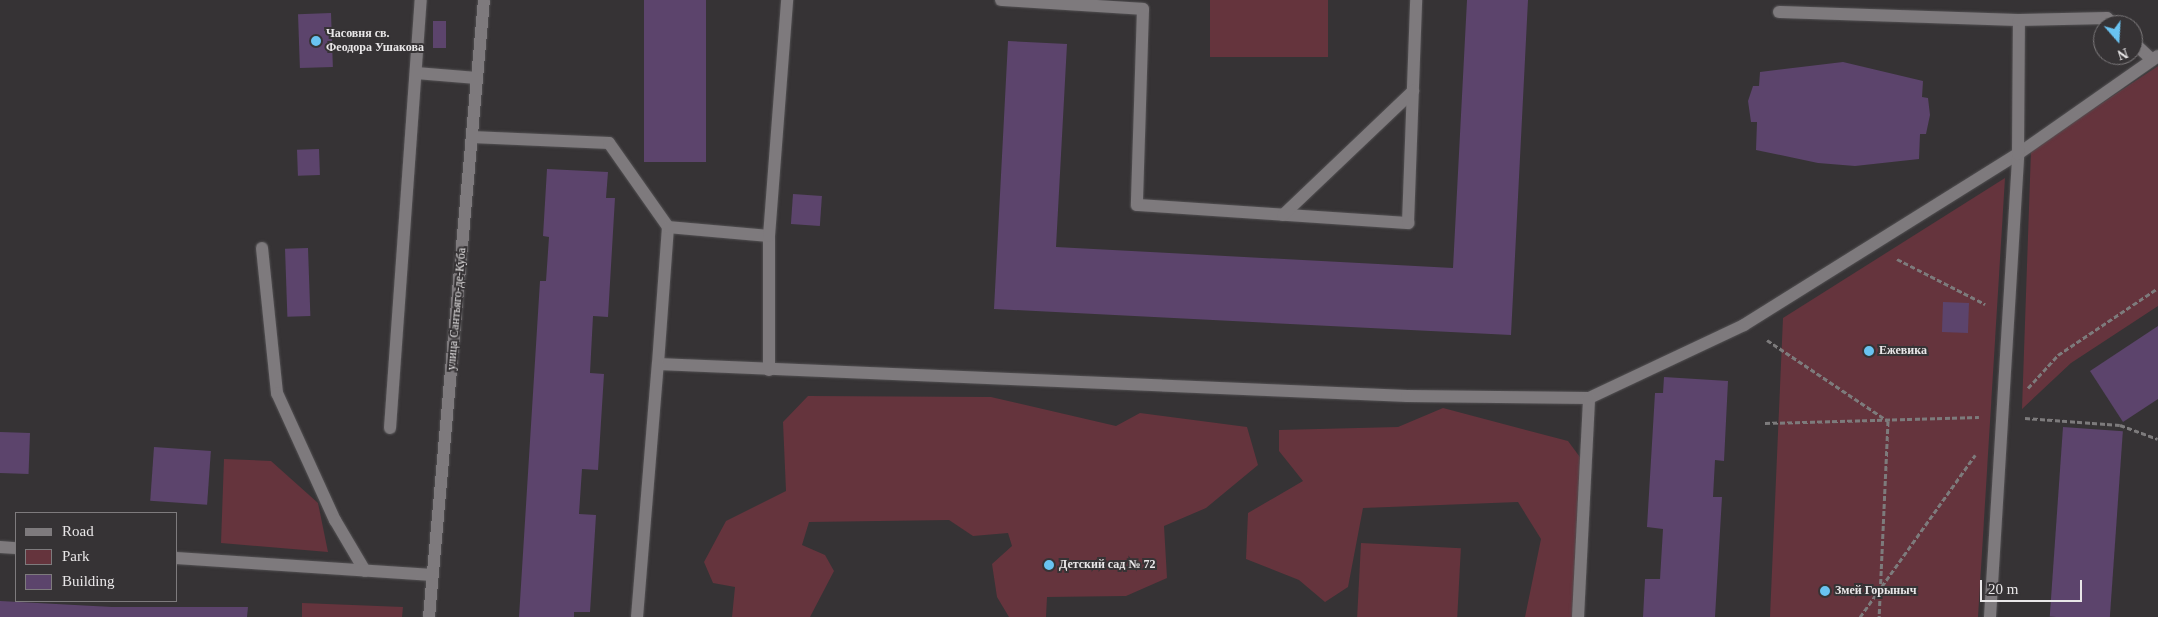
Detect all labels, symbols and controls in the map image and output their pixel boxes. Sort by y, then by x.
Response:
north arrow [2093,15,2143,65]
place label: Часовня св. Феодора Ушакова [326,27,424,55]
marker: Часовня св. Феодора Ушакова [310,35,322,47]
text: N [2115,45,2130,62]
street label: улица Сантьяго-де-Куба [444,247,470,371]
place label: Ежевика [1879,344,1927,358]
marker: Ежевика [1863,345,1875,357]
legend [15,512,178,602]
text: Road [62,523,94,539]
text: Park [62,548,90,564]
place label: Детский сад № 72 [1059,558,1155,572]
marker: Детский сад № 72 [1043,559,1055,571]
scale bar [1983,570,2086,602]
text: Building [62,573,115,589]
text: 20 m [1988,581,2018,597]
place label: Змей Горыныч [1835,584,1916,598]
marker: Змей Горыныч [1819,585,1831,597]

